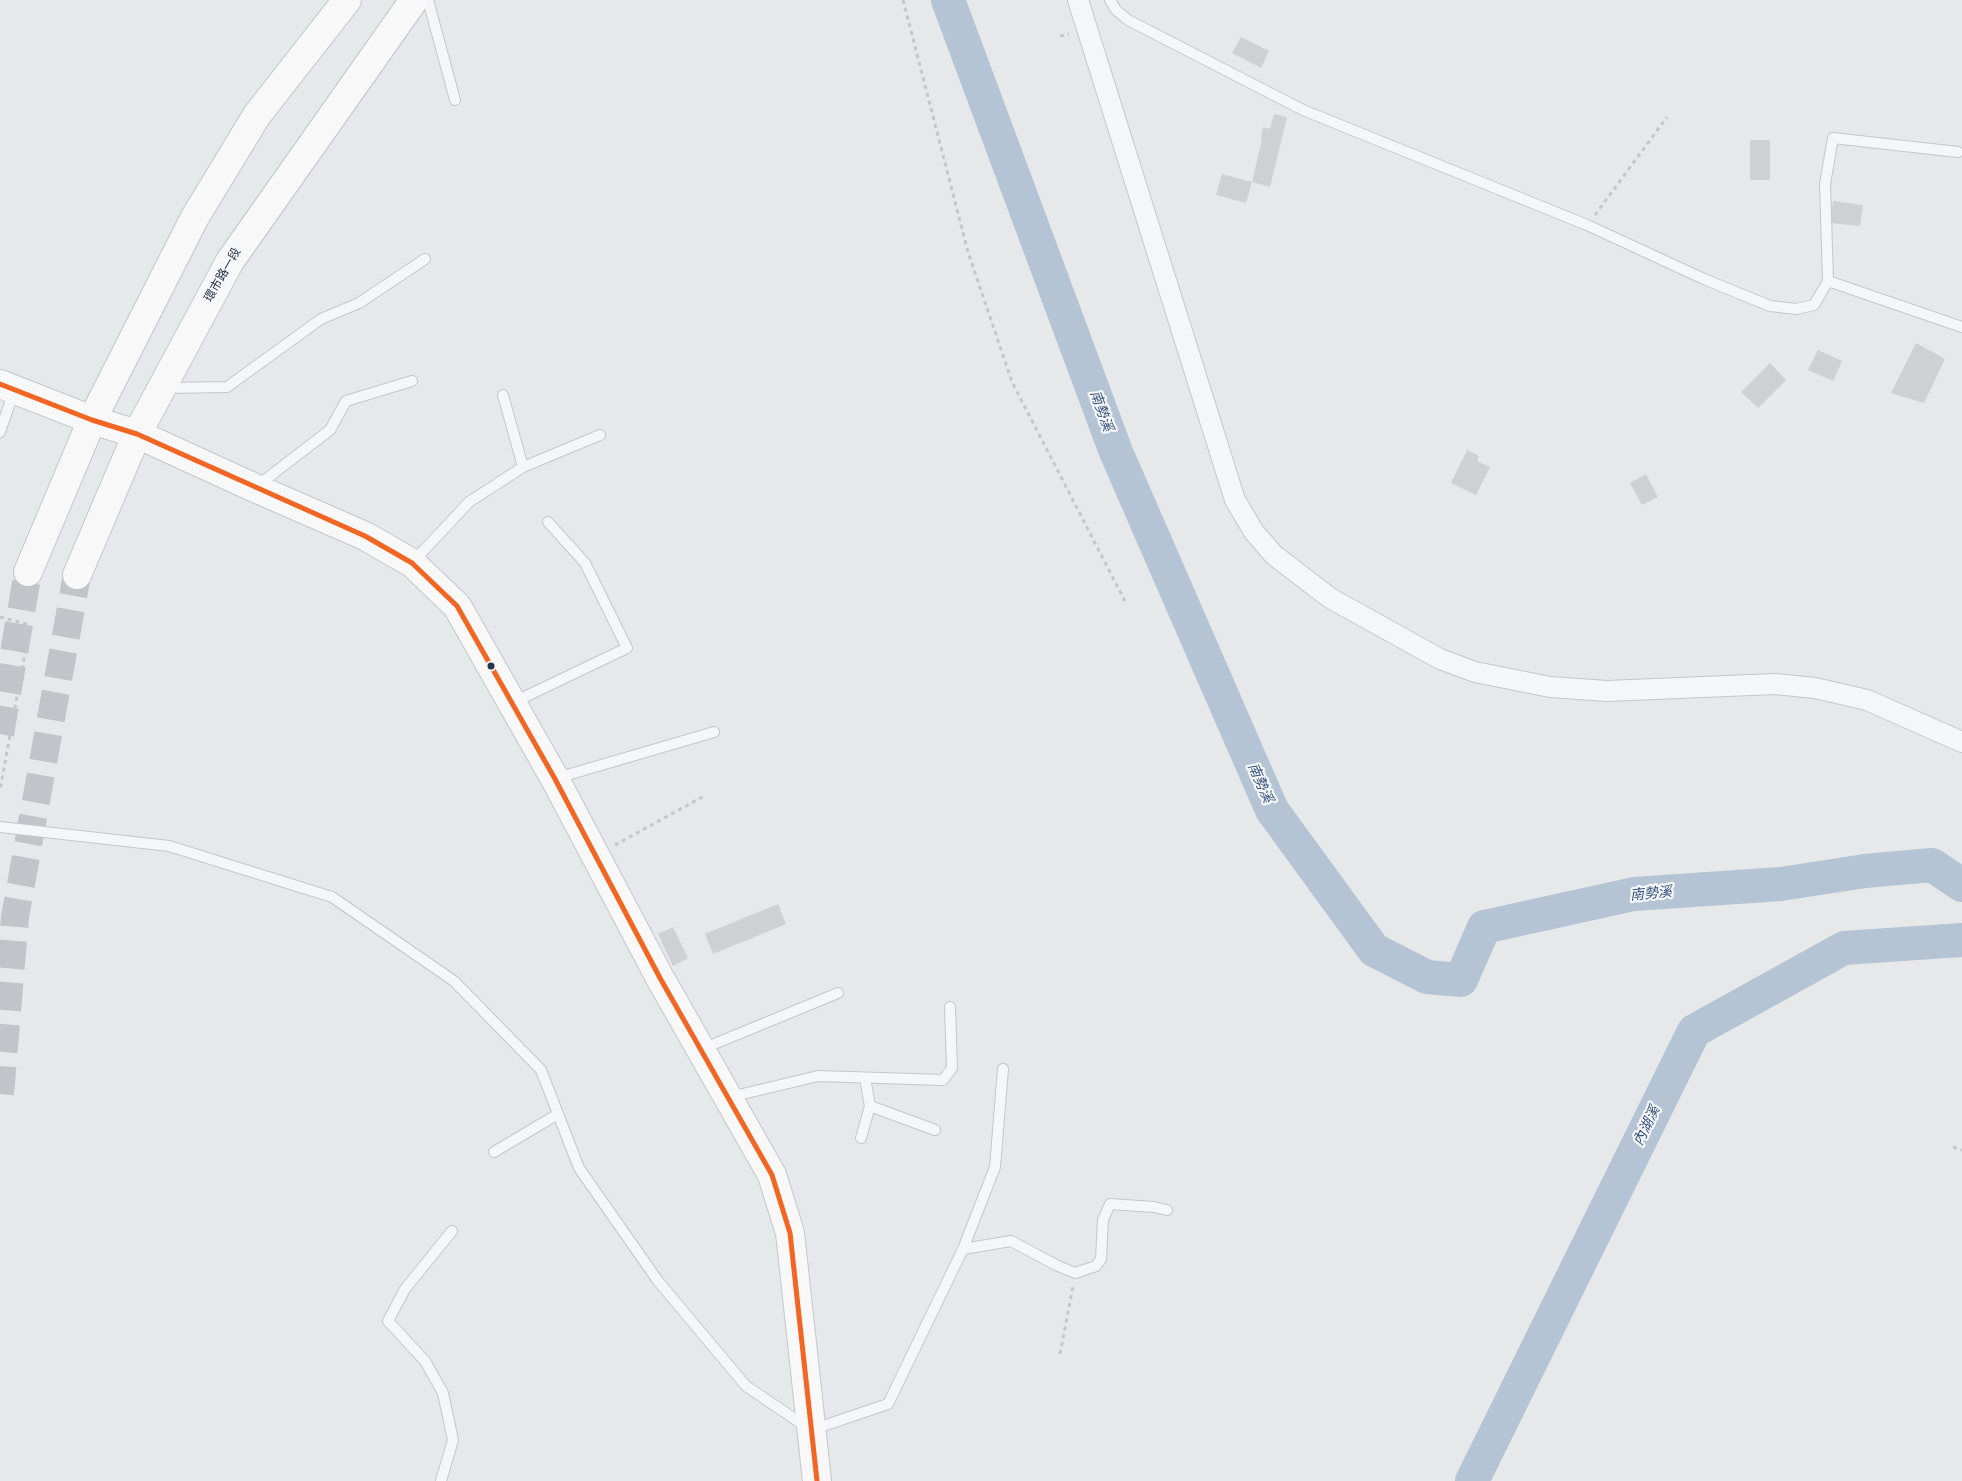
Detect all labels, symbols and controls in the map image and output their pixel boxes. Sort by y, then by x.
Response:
street label: 環市路一段 [202,245,244,305]
water label: 南勢溪 [1086,388,1116,434]
unlabelled marker [486,661,496,671]
water label: 南勢溪 [1244,760,1276,806]
water label: 南勢溪 [1629,883,1673,905]
water label: 內湖溪 [1630,1103,1664,1149]

